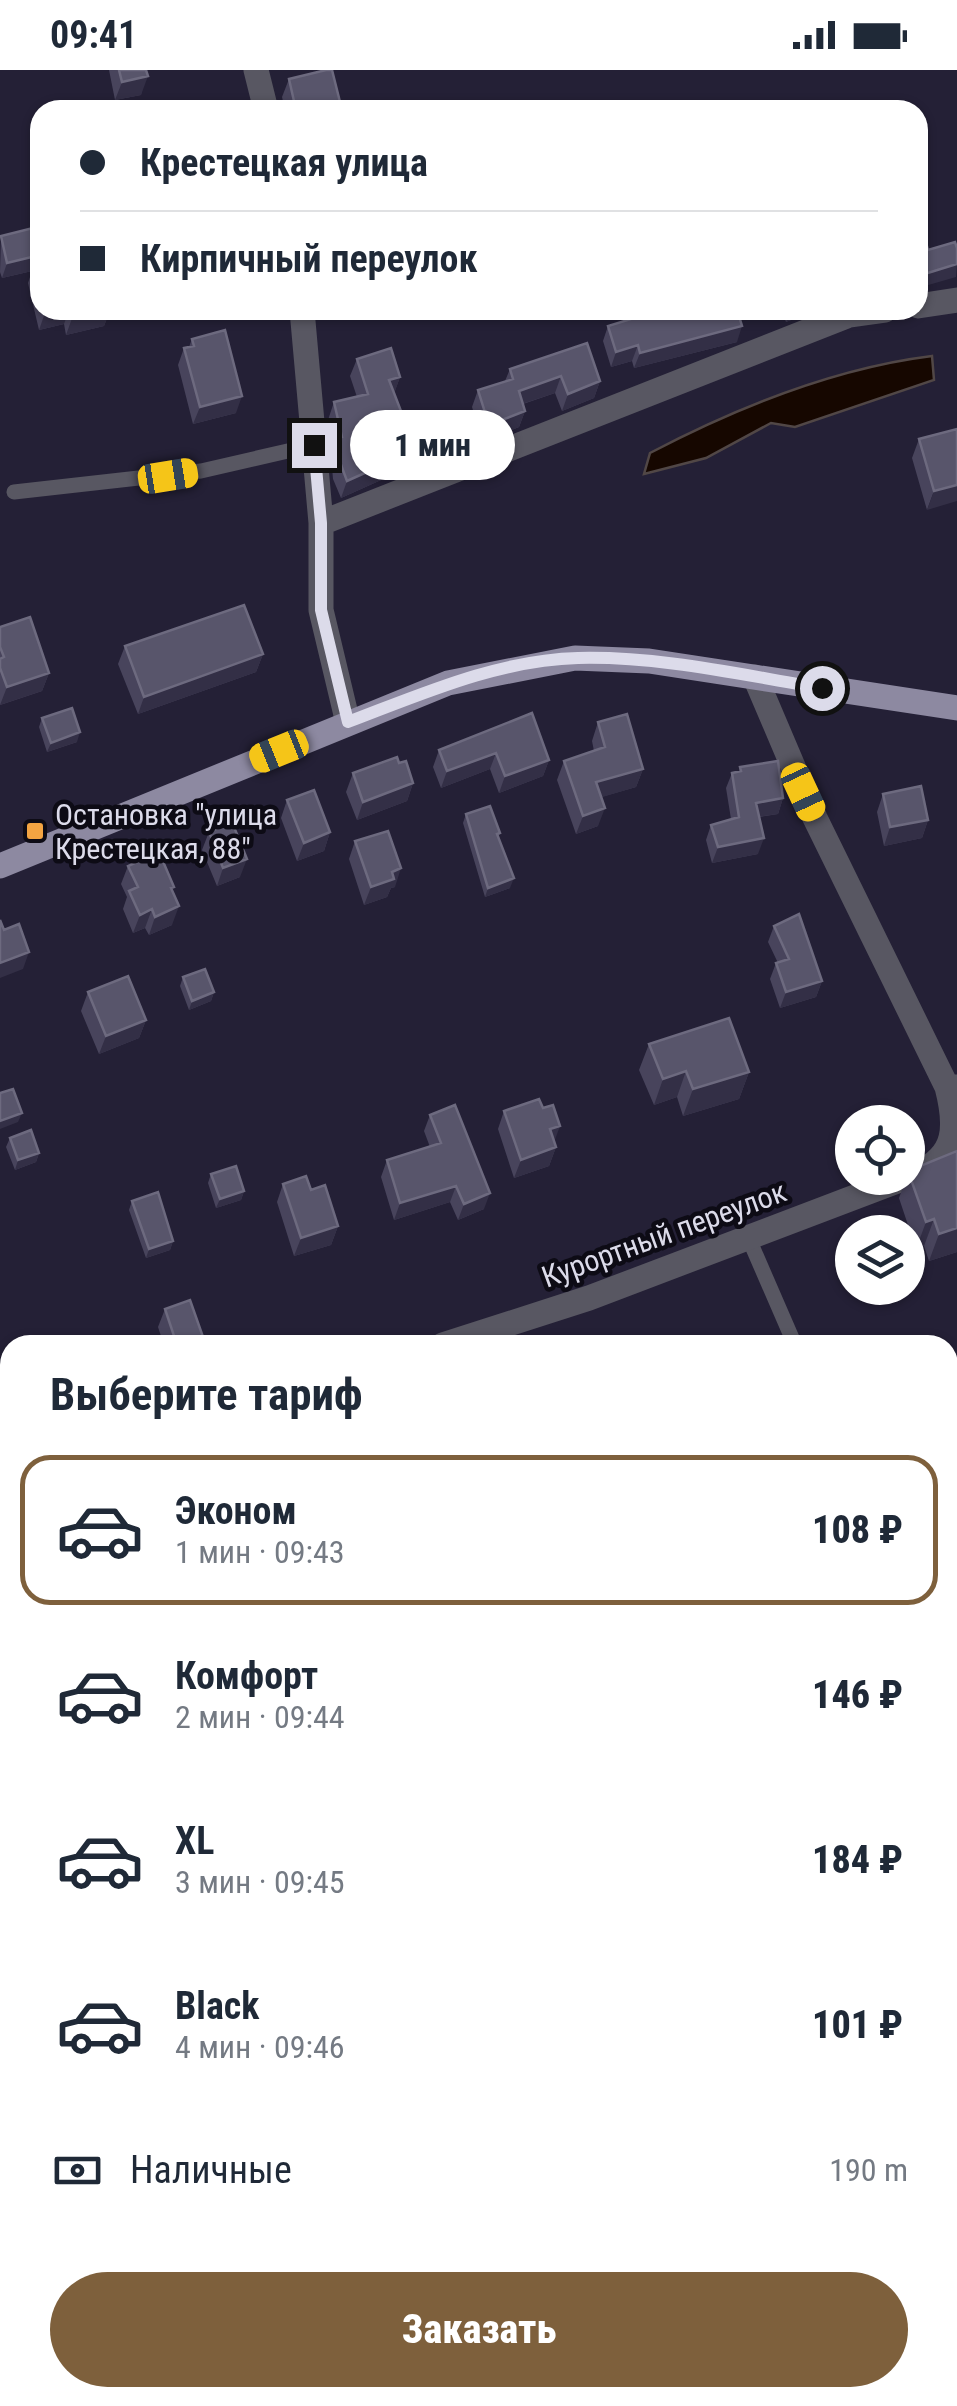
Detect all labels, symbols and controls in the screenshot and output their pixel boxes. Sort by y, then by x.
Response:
text: 09:41 [50,13,137,57]
text: Крестецкая улица [140,141,428,185]
text: Кирпичный переулок [140,237,478,281]
callout: 1 мин [349,410,514,480]
route end [292,423,337,468]
text: 1 мин [394,426,471,464]
car [136,456,200,496]
route start [800,666,845,711]
car [246,726,312,776]
car [777,758,829,826]
place label: Остановка "улица Крестецкая, 88" [55,797,277,866]
marker: Остановка "улица Крестецкая, 88" [24,820,46,842]
map controls [835,1105,925,1305]
button: locate [835,1105,925,1195]
street label: Курортный переулок [537,1174,791,1294]
button: layers [835,1215,925,1305]
text: Выберите тариф [50,1368,363,1421]
icon: car [55,1485,145,1575]
text: Эконом [175,1489,297,1533]
text: 108 ₽ [812,1508,903,1552]
text: 1 мин · 09:43 [175,1533,345,1571]
icon: car [55,1650,145,1740]
text: Комфорт [175,1654,318,1698]
text: 146 ₽ [812,1673,903,1717]
text: 2 мин · 09:44 [175,1698,345,1736]
icon: car [55,1815,145,1905]
text: XL [175,1819,214,1863]
text: 184 ₽ [812,1838,903,1882]
text: 3 мин · 09:45 [175,1863,345,1901]
icon: car [55,1980,145,2070]
text: Black [175,1984,259,2028]
text: 101 ₽ [812,2003,903,2047]
text: 4 мин · 09:46 [175,2028,345,2066]
icon: cash [50,2143,105,2198]
text: Наличные [130,2148,292,2192]
text: 190 m [829,2151,908,2189]
button: Заказать [50,2272,908,2387]

